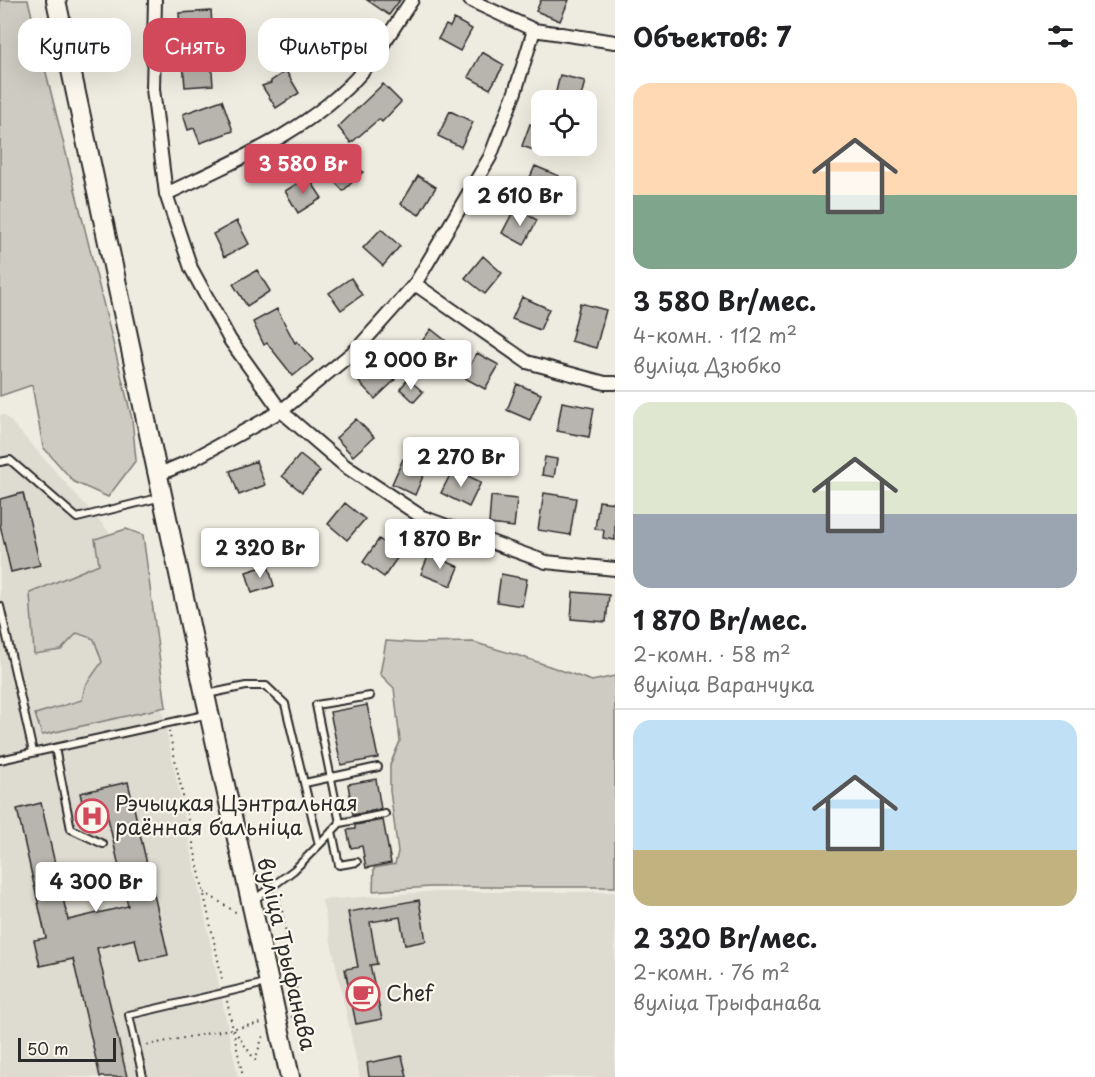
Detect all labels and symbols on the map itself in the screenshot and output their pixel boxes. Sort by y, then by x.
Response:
pin: 3 580 Br [241,144,365,195]
pin: 2 610 Br [458,176,582,227]
pin: 2 000 Br [349,340,473,391]
pin: 2 270 Br [399,437,523,488]
pin: 1 870 Br [378,519,502,570]
pin: 2 320 Br [198,528,322,579]
place label: Рэчыцкая Цэнтральная раённая бальніца [115,786,358,842]
hospital icon: Рэчыцкая Цэнтральная раённая бальніца [74,798,110,834]
street label: вуліца Трыфанава [250,854,326,1054]
pin: 4 300 Br [34,862,158,913]
cafe icon: Chef [345,976,381,1012]
place label: Chef [386,976,435,1008]
scale bar [18,1035,116,1062]

